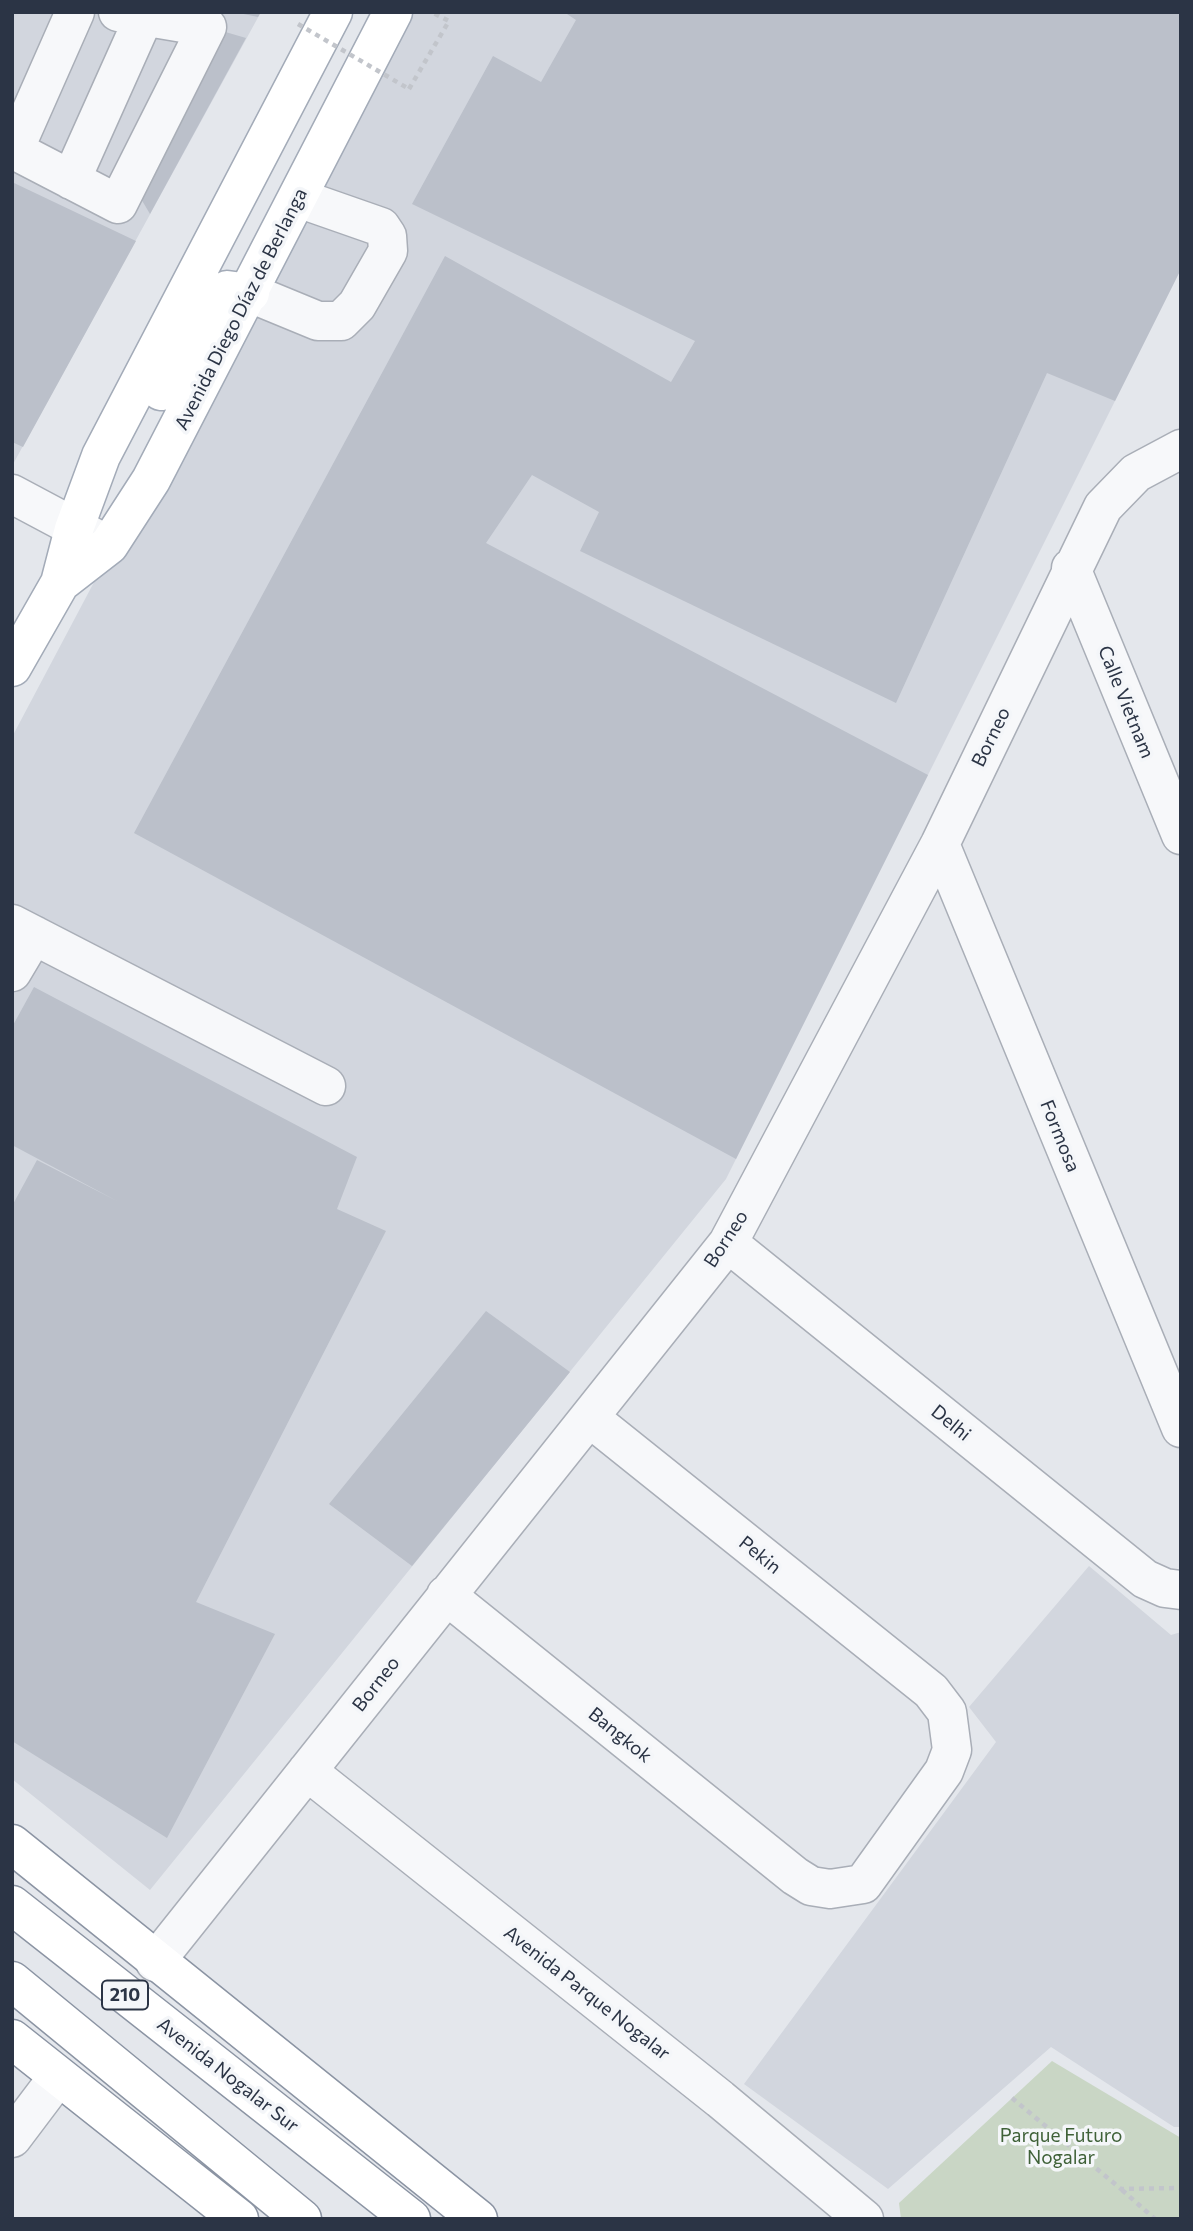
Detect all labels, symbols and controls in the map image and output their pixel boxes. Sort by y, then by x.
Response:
street label: Avenida Diego Díaz de Berlanga [170,184,312,434]
street label: Calle Vietnam [1093,642,1159,762]
street label: Borneo [967,703,1015,771]
street label: Formosa [1035,1097,1085,1175]
street label: Borneo [699,1206,753,1272]
street label: Delhi [926,1400,976,1446]
street label: Pekin [734,1531,786,1579]
street label: Borneo [347,1652,405,1716]
street label: Bangkok [584,1703,656,1767]
street label: Avenida Parque Nogalar [499,1921,675,2065]
road number: 210 [102,1980,148,2010]
street label: Avenida Nogalar Sur [153,2013,303,2137]
park label: Parque Futuro Nogalar [1000,2125,1122,2169]

